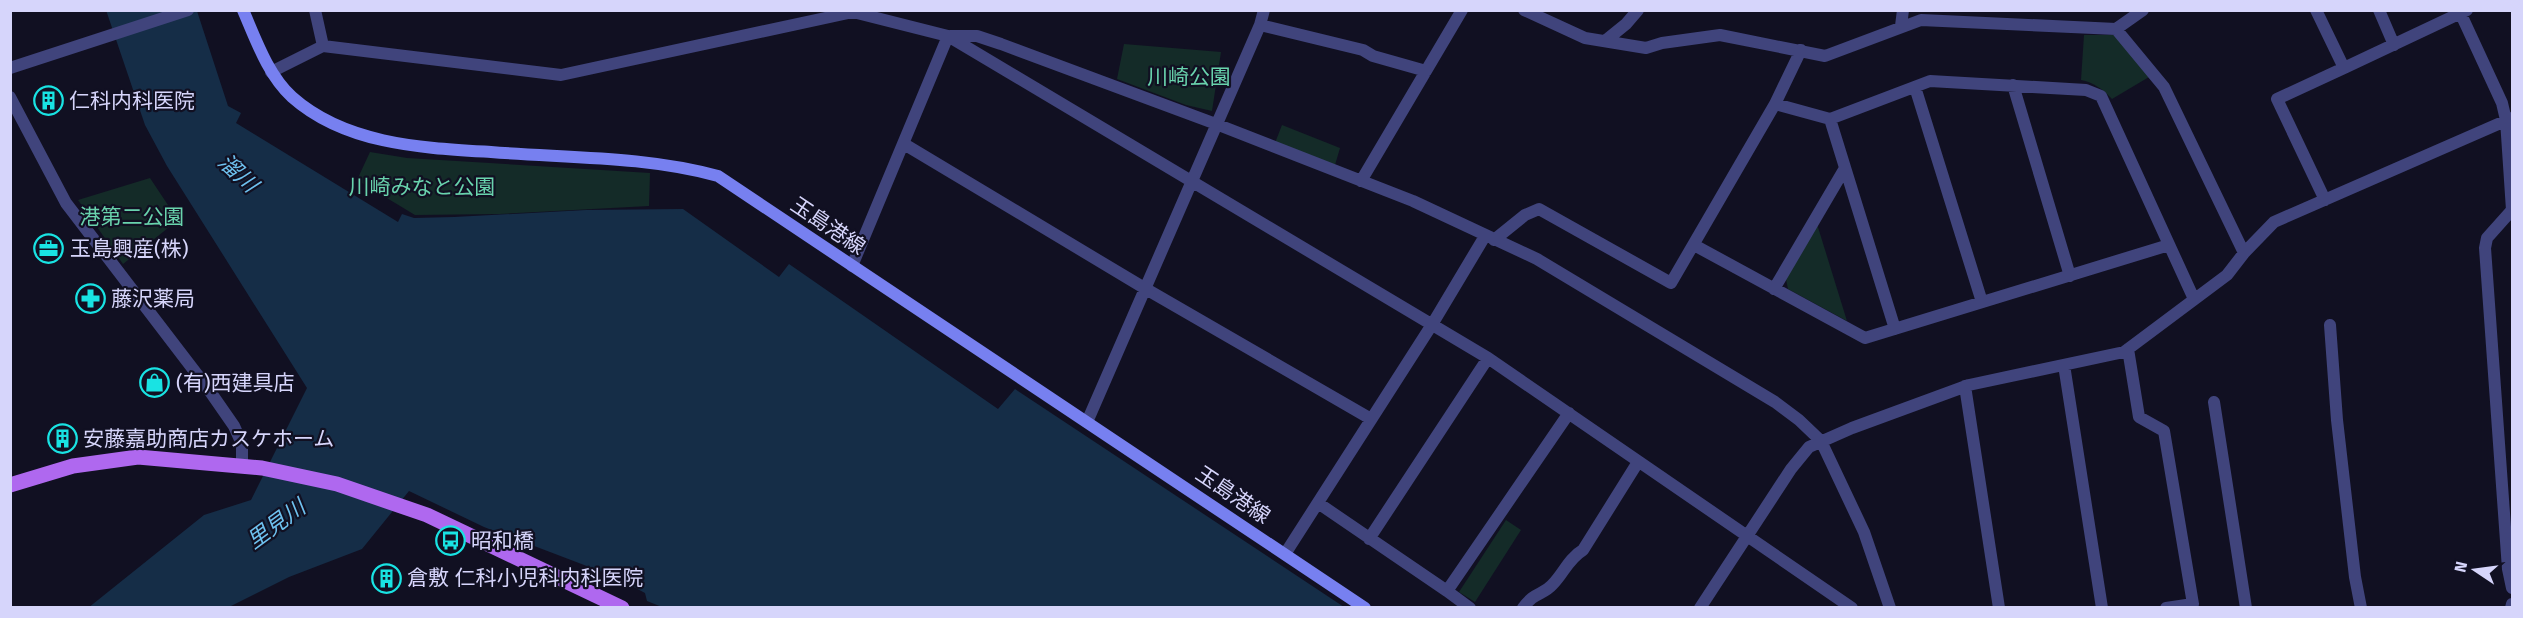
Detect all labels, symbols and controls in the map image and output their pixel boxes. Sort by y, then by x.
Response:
park label: 川崎公園 [1147,64,1231,90]
building icon: 仁科内科医院 [32,85,64,117]
place label: 仁科内科医院 [69,88,195,114]
water label: 溜川 [213,148,265,199]
park label: 川崎みなと公園 [349,174,496,200]
street label: 玉島港線 [786,192,870,260]
park label: 港第二公園 [80,204,185,230]
office icon: 玉島興産(株) [33,233,65,265]
place label: 玉島興産(株) [70,236,189,262]
pharmacy icon: 藤沢薬局 [74,283,106,315]
place label: 藤沢薬局 [111,286,195,312]
shop icon: (有)西建具店 [139,367,171,399]
place label: (有)西建具店 [176,370,295,396]
building icon: 安藤嘉助商店カスケホーム [46,423,78,455]
place label: 安藤嘉助商店カスケホーム [83,426,334,452]
street label: 玉島港線 [1191,461,1275,529]
water label: 里見川 [241,493,312,554]
bus stop icon: 昭和橋 [434,525,466,557]
place label: 昭和橋 [471,528,534,554]
north arrow [2445,540,2505,600]
text: N [2450,559,2471,574]
building icon: 倉敷 仁科小児科内科医院 [370,562,402,594]
place label: 倉敷 仁科小児科内科医院 [407,565,644,591]

